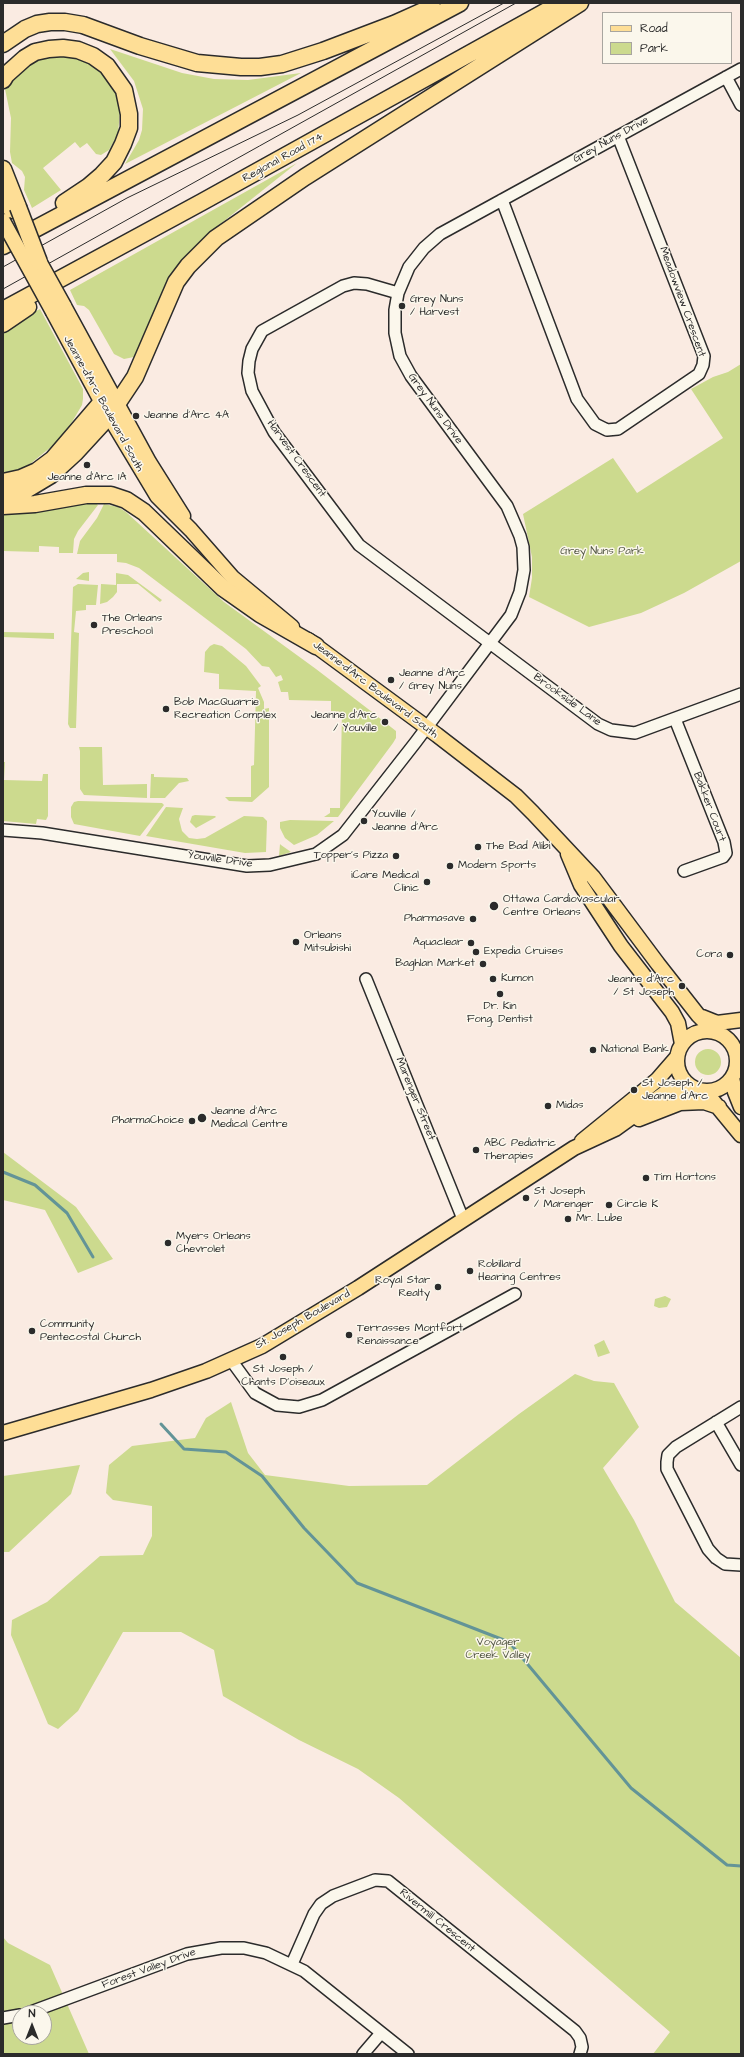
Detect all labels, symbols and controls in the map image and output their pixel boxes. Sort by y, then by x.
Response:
legend [602,12,732,64]
text: Road [640,20,668,37]
text: Park [640,40,668,57]
street label: Grey Nuns Drive [571,114,651,166]
street label: Regional Road 174 [240,130,326,186]
street label: Meadowview Crescent [656,245,708,359]
place label: Grey Nuns / Harvest [410,293,464,319]
marker: Grey Nuns / Harvest [397,301,407,311]
street label: Jeanne-d'Arc Boulevard South [60,334,146,474]
street label: Grey Nuns Drive [405,371,465,447]
place label: Jeanne d'Arc 4A [144,409,229,423]
marker: Jeanne d'Arc 4A [131,411,141,421]
street label: Harvest Crescent [263,418,329,500]
marker: Jeanne d'Arc 1A [82,460,92,470]
place label: Jeanne d'Arc 1A [47,471,127,485]
park label: Grey Nuns Park [560,545,644,559]
place label: The Orleans Preschool [102,612,162,638]
marker: The Orleans Preschool [89,620,99,630]
street label: Jeanne-d'Arc Boulevard South [310,639,440,741]
place label: Jeanne d'Arc / Grey Nuns [399,667,465,693]
street label: Brookside Lane [530,671,604,729]
marker: Jeanne d'Arc / Grey Nuns [386,675,396,685]
place label: Bob MacQuarrie Recreation Complex [174,696,276,722]
marker: Bob MacQuarrie Recreation Complex [161,704,171,714]
place label: Jeanne d'Arc / Youville [311,709,377,735]
marker: Jeanne d'Arc / Youville [380,717,390,727]
street label: Bakker Court [690,770,728,844]
place label: Youville / Jeanne d'Arc [372,808,438,834]
marker: Youville / Jeanne d'Arc [359,816,369,826]
place label: The Bad Alibi [486,840,550,854]
marker: The Bad Alibi [473,842,483,852]
street label: Youville Drive [187,849,253,871]
place label: Topper's Pizza [314,849,388,863]
marker: Topper's Pizza [391,851,401,861]
place label: Modern Sports [458,859,536,873]
marker: Modern Sports [445,861,455,871]
place label: iCare Medical Clinic [351,869,419,895]
marker: iCare Medical Clinic [422,877,432,887]
place label: Ottawa Cardiovascular Centre Orleans [503,893,619,919]
marker: Ottawa Cardiovascular Centre Orleans [488,900,500,912]
place label: Pharmasave [404,912,465,926]
marker: Pharmasave [468,914,478,924]
place label: Orleans Mitsubishi [304,929,351,955]
place label: Aquaclear [413,936,463,950]
marker: Orleans Mitsubishi [291,937,301,947]
marker: Aquaclear [466,938,476,948]
place label: Expedia Cruises [484,945,563,959]
marker: Expedia Cruises [471,947,481,957]
place label: Cora [696,948,722,962]
marker: Cora [725,950,735,960]
place label: Baghlan Market [395,957,475,971]
marker: Baghlan Market [478,959,488,969]
place label: Kumon [501,972,533,986]
place label: Jeanne d'Arc / St Joseph [608,973,674,999]
marker: Kumon [488,974,498,984]
marker: Jeanne d'Arc / St Joseph [677,981,687,991]
marker: Dr. Kin Fong, Dentist [495,989,505,999]
place label: Dr. Kin Fong, Dentist [467,1000,533,1026]
place label: National Bank [601,1043,669,1057]
marker: National Bank [588,1045,598,1055]
street label: Marenger Street [392,1056,438,1142]
place label: St Joseph / Jeanne d'Arc [642,1077,708,1103]
marker: St Joseph / Jeanne d'Arc [629,1085,639,1095]
place label: Midas [556,1099,584,1113]
marker: Midas [543,1101,553,1111]
place label: Jeanne d'Arc Medical Centre [211,1105,288,1131]
marker: Jeanne d'Arc Medical Centre [196,1112,208,1124]
place label: PharmaChoice [112,1114,184,1128]
marker: PharmaChoice [187,1116,197,1126]
place label: ABC Pediatric Therapies [484,1137,556,1163]
marker: ABC Pediatric Therapies [471,1145,481,1155]
place label: Tim Hortons [654,1171,716,1185]
marker: Tim Hortons [641,1173,651,1183]
place label: St Joseph / Marenger [534,1185,593,1211]
marker: St Joseph / Marenger [521,1193,531,1203]
place label: Circle K [617,1198,658,1212]
marker: Circle K [604,1200,614,1210]
place label: Mr. Lube [576,1212,622,1226]
marker: Mr. Lube [563,1214,573,1224]
place label: Myers Orleans Chevrolet [176,1230,251,1256]
marker: Myers Orleans Chevrolet [163,1238,173,1248]
place label: Robillard Hearing Centres [478,1258,561,1284]
marker: Robillard Hearing Centres [465,1266,475,1276]
place label: Royal Star Realty [375,1274,430,1300]
marker: Royal Star Realty [433,1282,443,1292]
street label: St. Joseph Boulevard [253,1287,353,1353]
place label: Community Pentecostal Church [40,1318,141,1344]
place label: Terrasses Montfort Renaissance [357,1322,463,1348]
marker: Community Pentecostal Church [27,1326,37,1336]
marker: Terrasses Montfort Renaissance [344,1330,354,1340]
marker: St Joseph / Chants D'oiseaux [278,1352,288,1362]
place label: St Joseph / Chants D'oiseaux [241,1363,325,1389]
park label: Voyager Creek Valley [466,1636,530,1662]
street label: Rivermill Crescent [397,1886,477,1956]
street label: Forest Valley Drive [100,1946,198,1992]
north arrow [12,2005,52,2045]
text: N [29,2006,35,2021]

